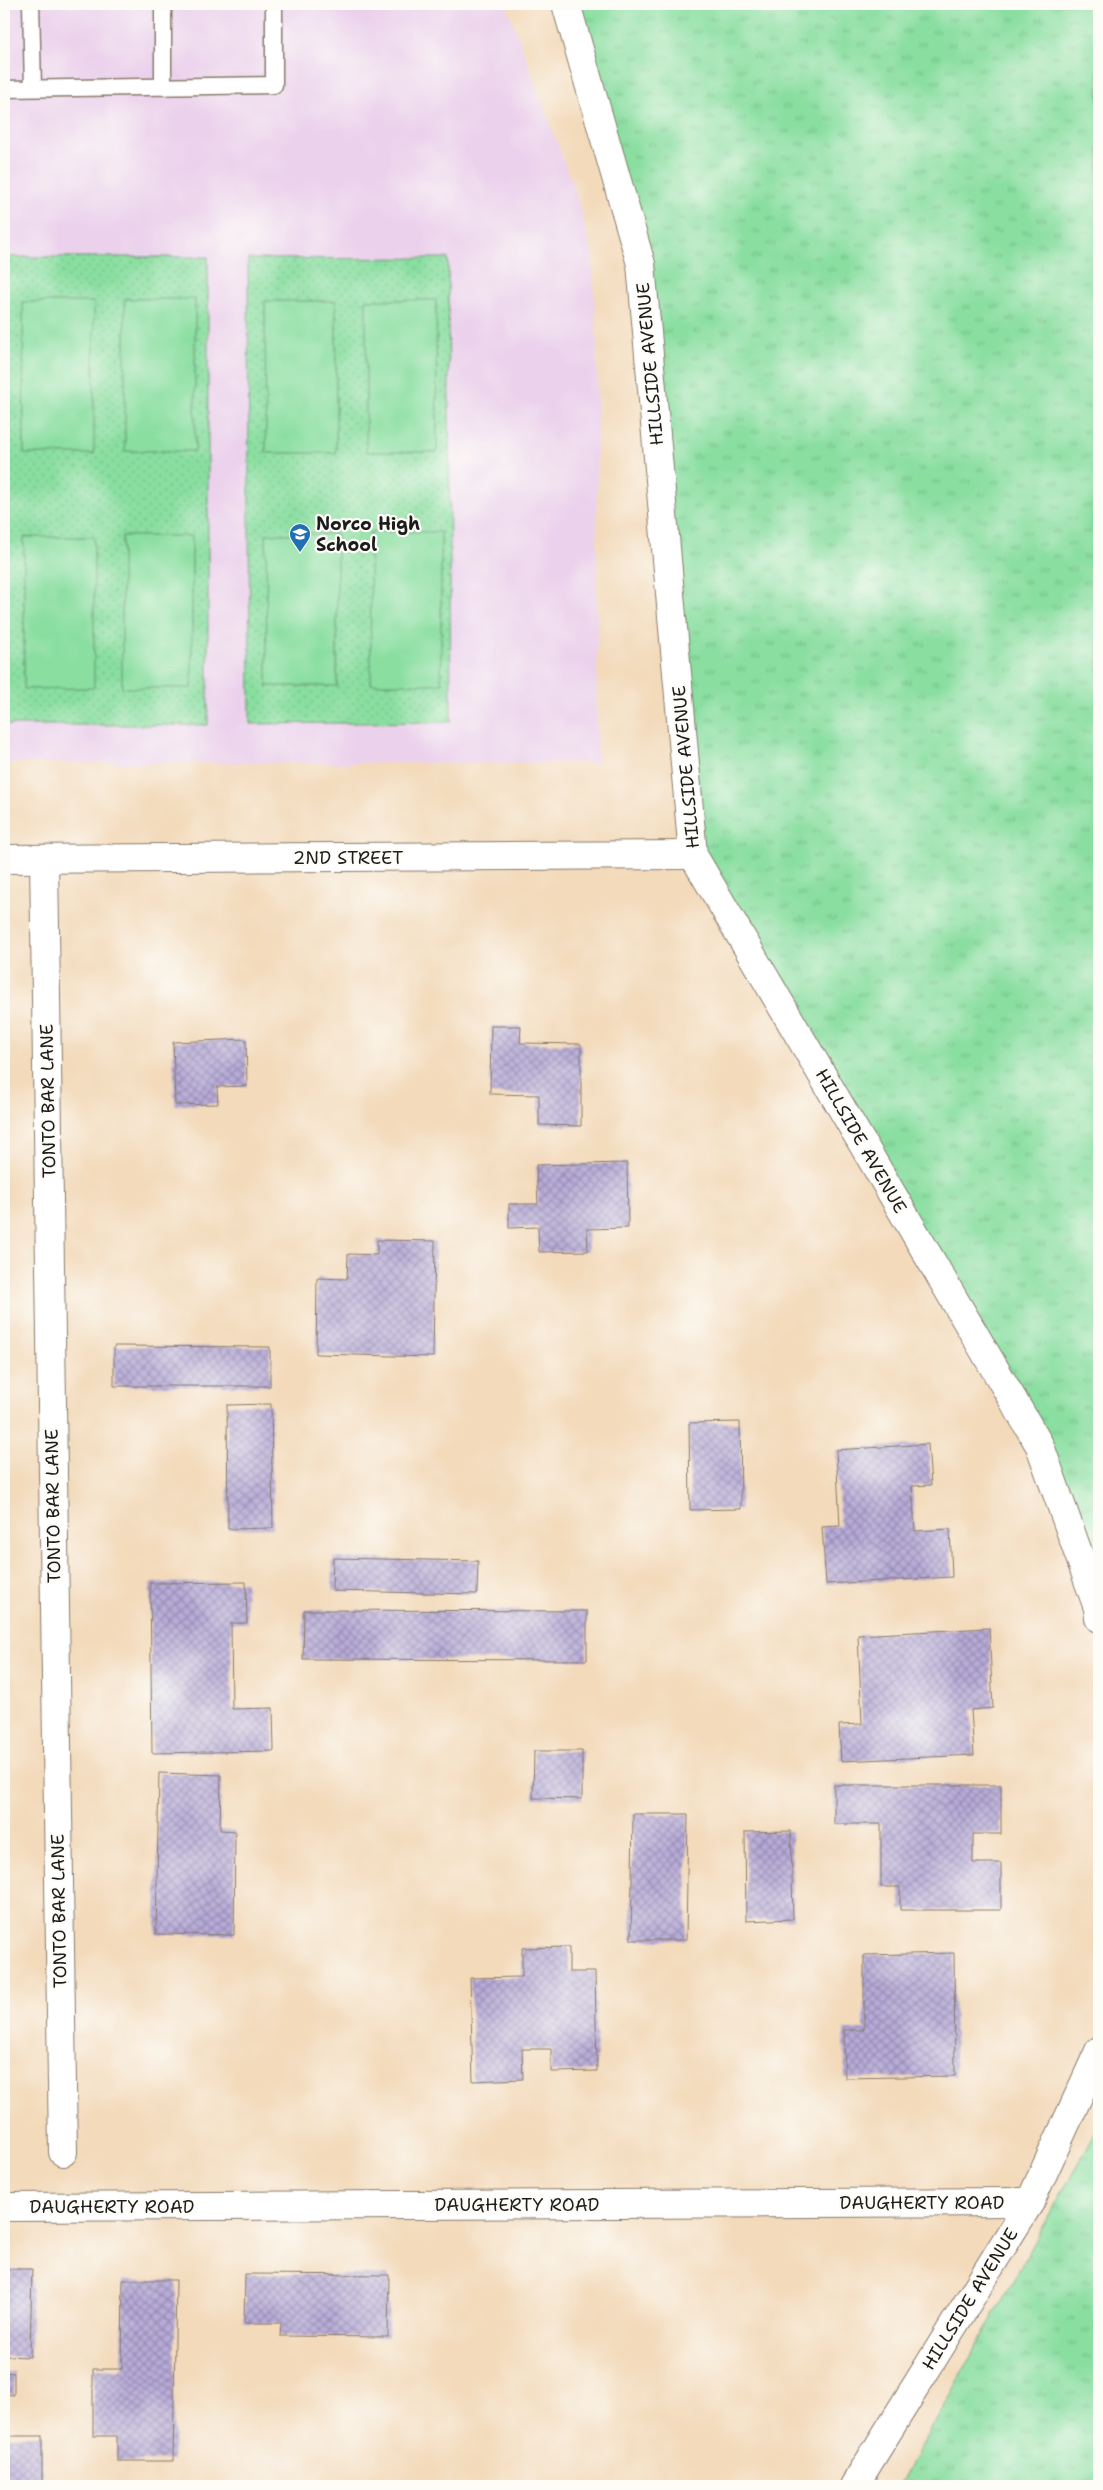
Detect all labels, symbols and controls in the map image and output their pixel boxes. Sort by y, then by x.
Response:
street label: HILLSIDE AVENUE [631,282,669,446]
place label: Norco High School [316,512,420,557]
school or university icon: Norco High School [288,522,312,553]
street label: HILLSIDE AVENUE [667,685,705,849]
street label: 2ND STREET [293,846,403,870]
street label: TONTO BAR LANE [35,1024,61,1178]
street label: HILLSIDE AVENUE [810,1064,912,1218]
street label: TONTO BAR LANE [40,1429,66,1583]
street label: TONTO BAR LANE [46,1834,72,1988]
street label: DAUGHERTY ROAD [840,2191,1005,2215]
street label: DAUGHERTY ROAD [435,2193,600,2217]
street label: DAUGHERTY ROAD [30,2195,195,2219]
street label: HILLSIDE AVENUE [917,2223,1023,2375]

